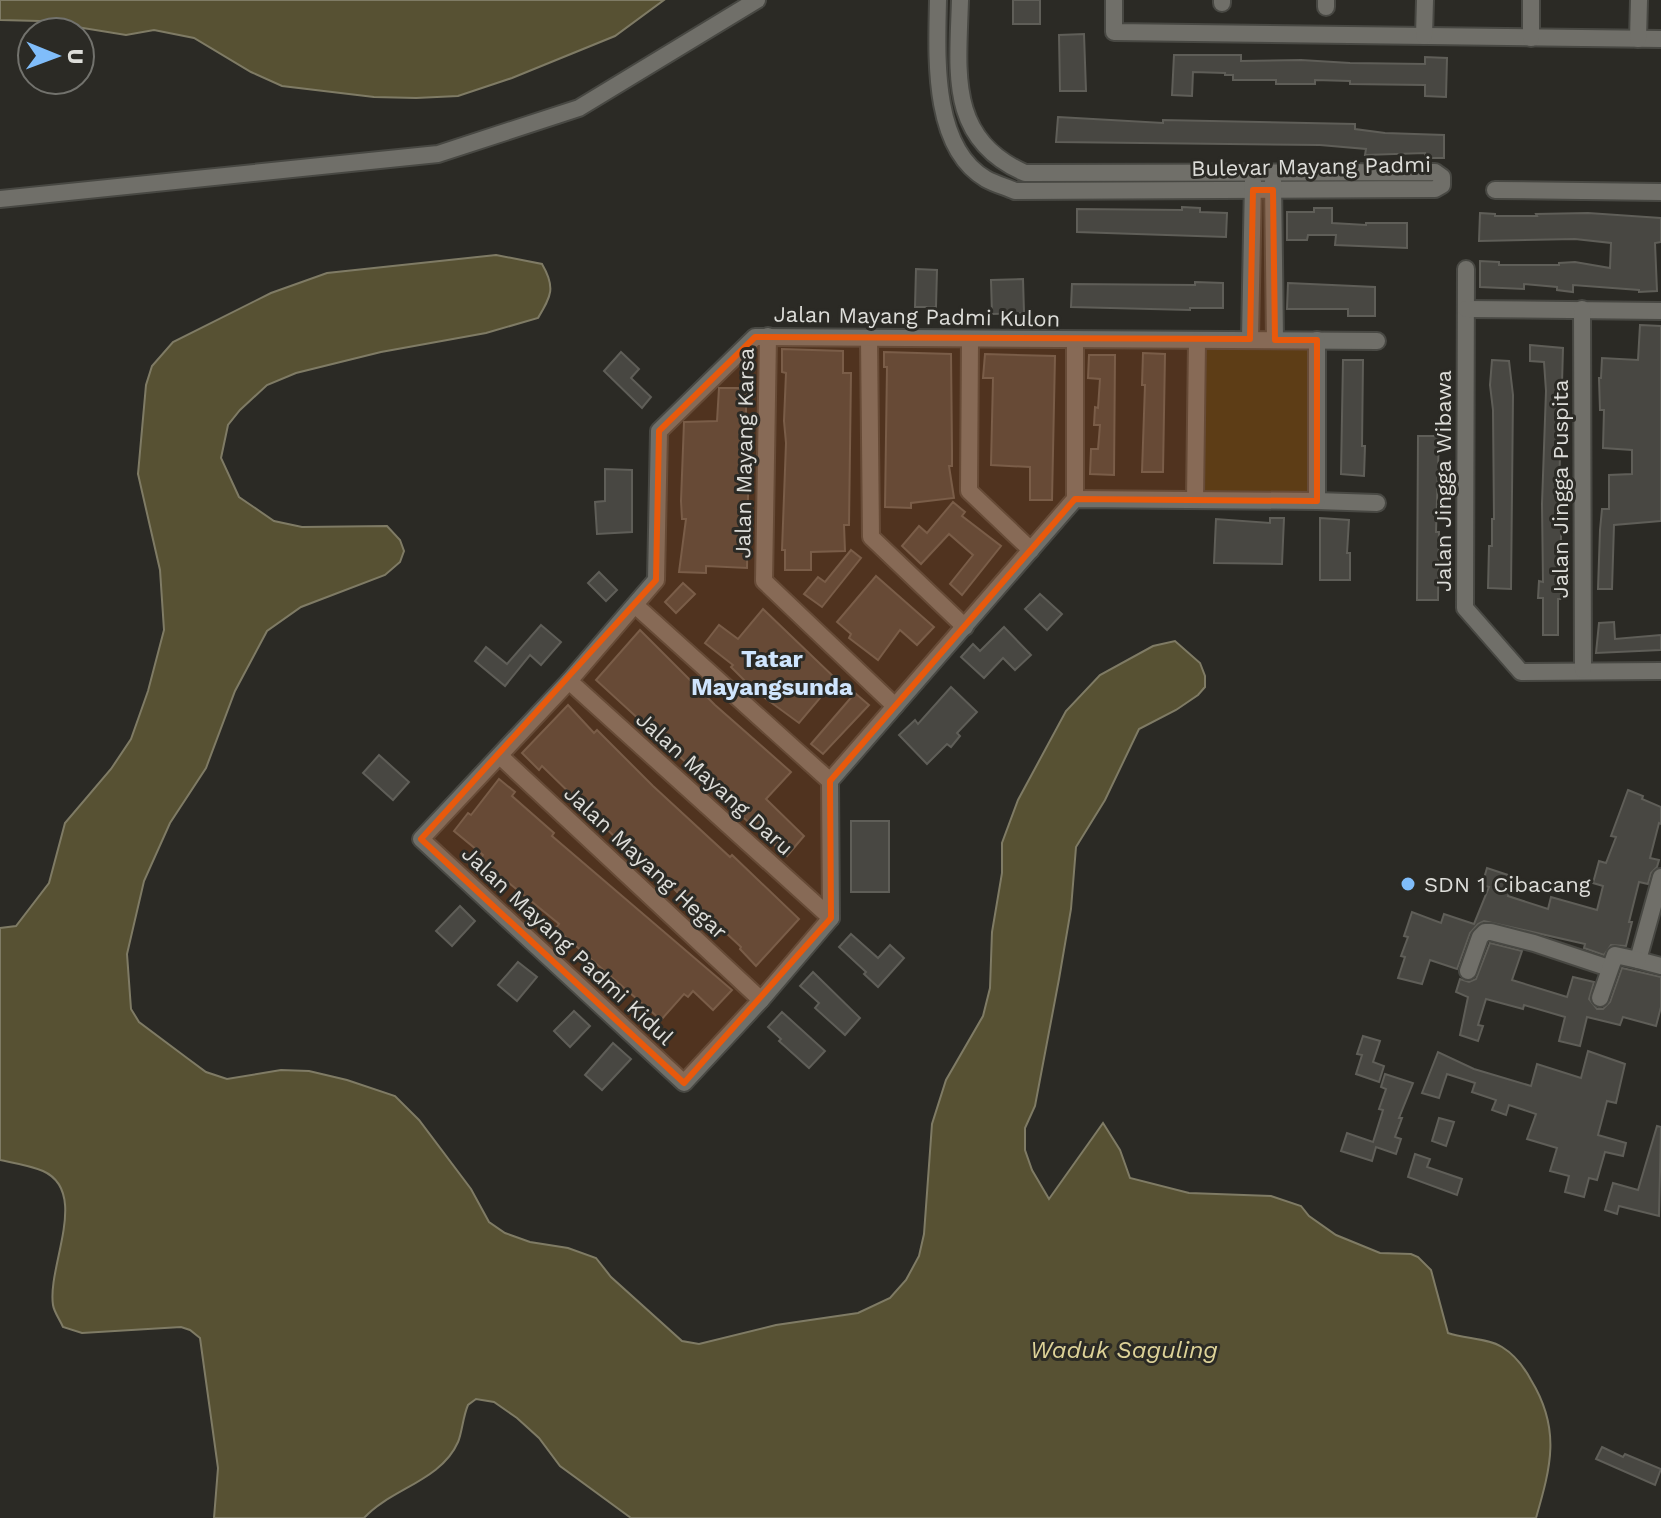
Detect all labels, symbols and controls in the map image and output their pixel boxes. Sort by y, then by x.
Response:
north arrow [16,16,96,96]
text: U [63,48,88,64]
street label: Bulevar Mayang Padmi [1191,152,1431,181]
street label: Jalan Mayang Padmi Kulon [773,302,1061,331]
street label: Jalan Mayang Karsa [730,347,759,559]
street label: Jalan Jingga Wibawa [1431,370,1456,592]
street label: Jalan Jingga Puspita [1548,380,1573,598]
district label: Tatar Mayangsunda [691,645,853,701]
street label: Jalan Mayang Daru [631,706,798,860]
street label: Jalan Mayang Hegar [559,780,732,944]
street label: Jalan Mayang Padmi Kidul [457,841,679,1050]
place label: SDN 1 Cibacang [1424,872,1591,897]
marker: SDN 1 Cibacang [1399,875,1417,893]
water label: Waduk Saguling [1030,1336,1218,1364]

